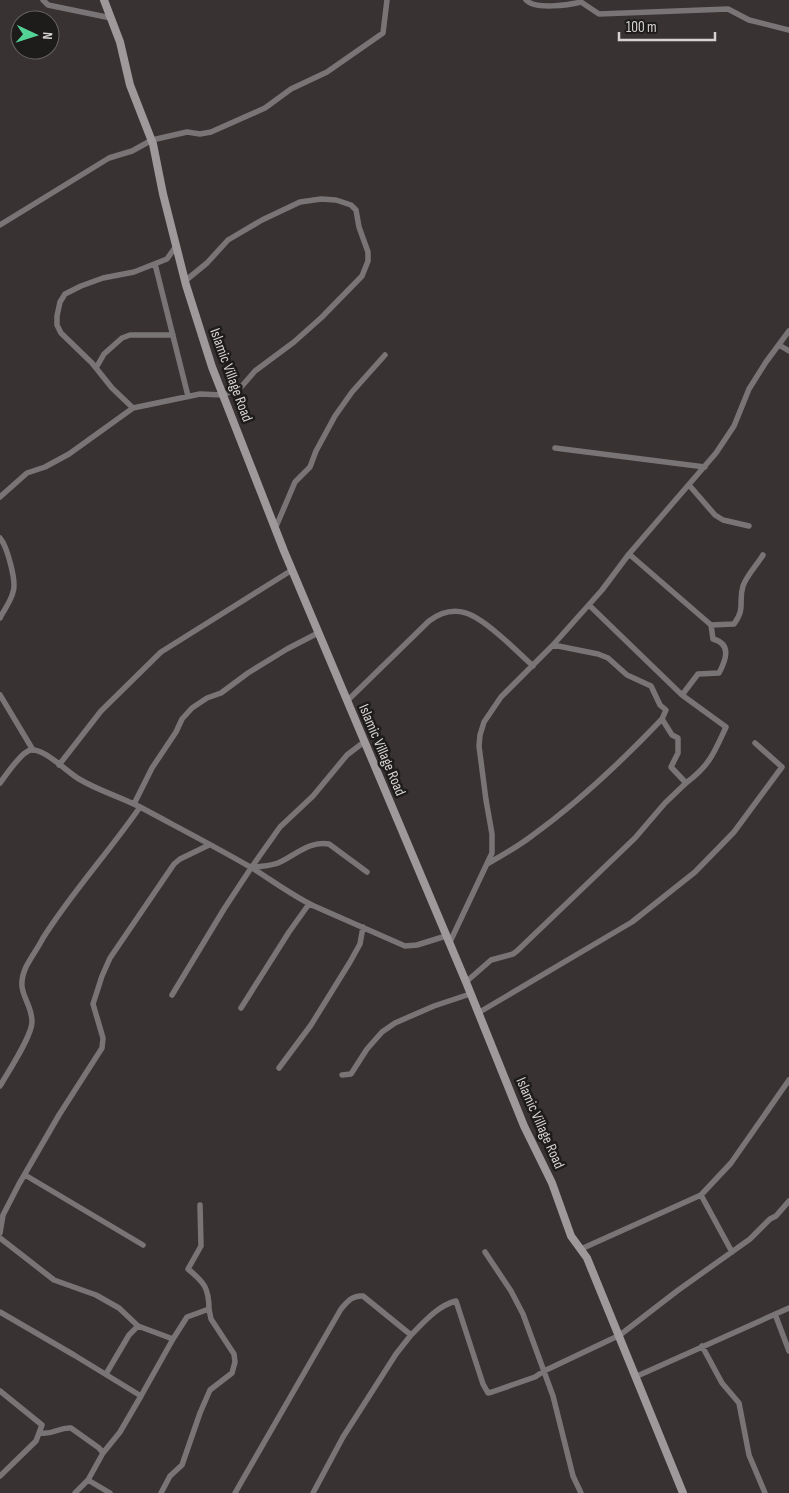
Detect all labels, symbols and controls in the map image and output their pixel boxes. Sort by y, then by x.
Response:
north arrow [10,10,60,60]
scale bar [619,10,715,42]
text: 100 m [626,18,657,37]
text: N [39,32,56,40]
street label: Islamic Village Road [205,326,257,424]
street label: Islamic Village Road [354,701,410,799]
street label: Islamic Village Road [511,1074,569,1172]

